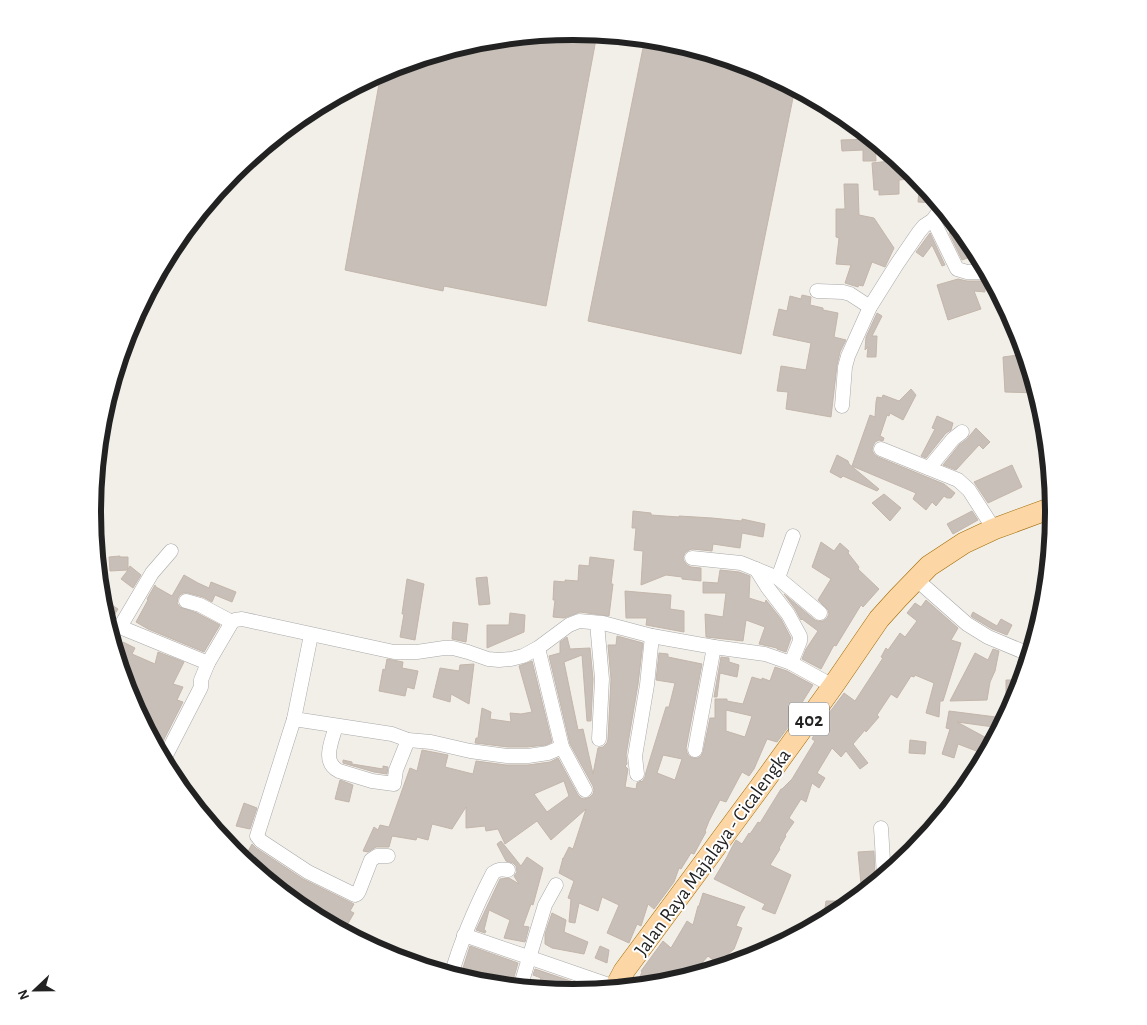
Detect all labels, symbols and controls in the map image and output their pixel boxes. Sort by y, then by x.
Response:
road number: 402 [789,702,829,736]
street label: Jalan Raya Majalaya - Cicalengka [631,745,795,960]
north arrow [10,965,60,1015]
text: N [16,987,32,1002]

